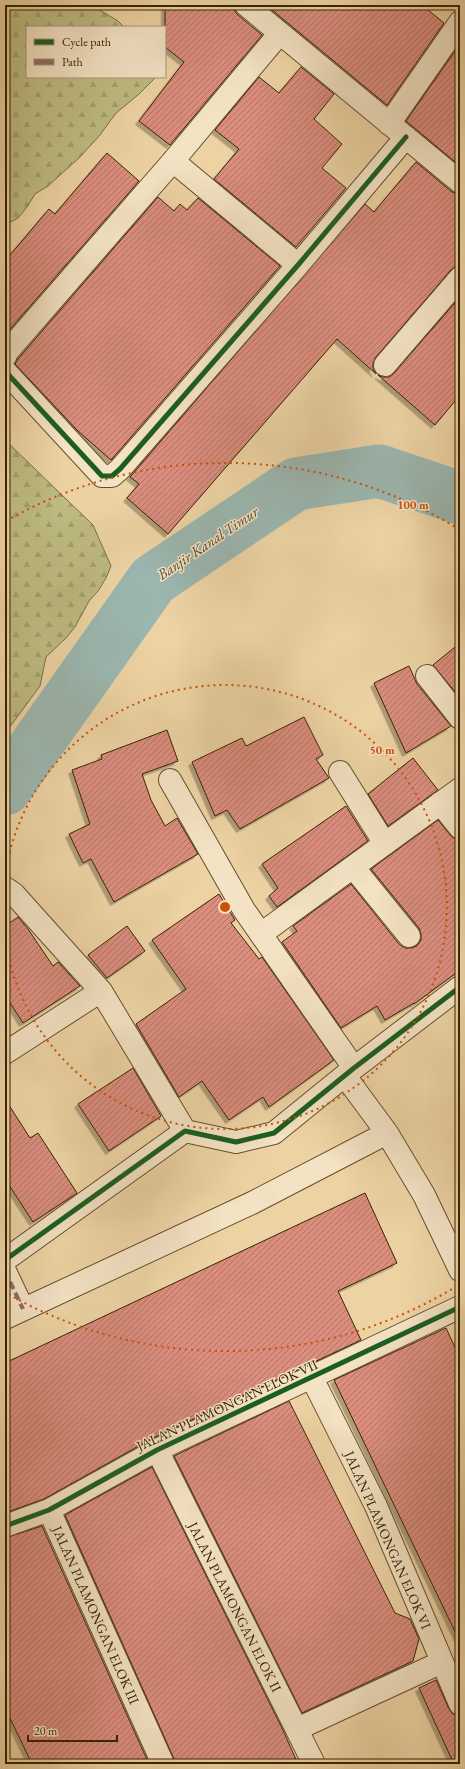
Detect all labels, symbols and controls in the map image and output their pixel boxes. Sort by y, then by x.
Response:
legend [26,26,166,78]
text: Cycle path [62,34,111,50]
text: Path [62,54,83,70]
text: 100 m [397,497,429,513]
water label: Banjir Kanal Timur [153,501,263,584]
text: 50 m [369,742,395,758]
centre of rings [218,900,232,914]
street label: JALAN PLAMONGAN ELOK VII [133,1355,321,1455]
street label: JALAN PLAMONGAN ELOK VI [340,1447,436,1632]
street label: JALAN PLAMONGAN ELOK II [184,1518,286,1695]
street label: JALAN PLAMONGAN ELOK III [48,1522,144,1707]
scale bar [28,1717,117,1743]
text: 20 m [34,1723,58,1739]

